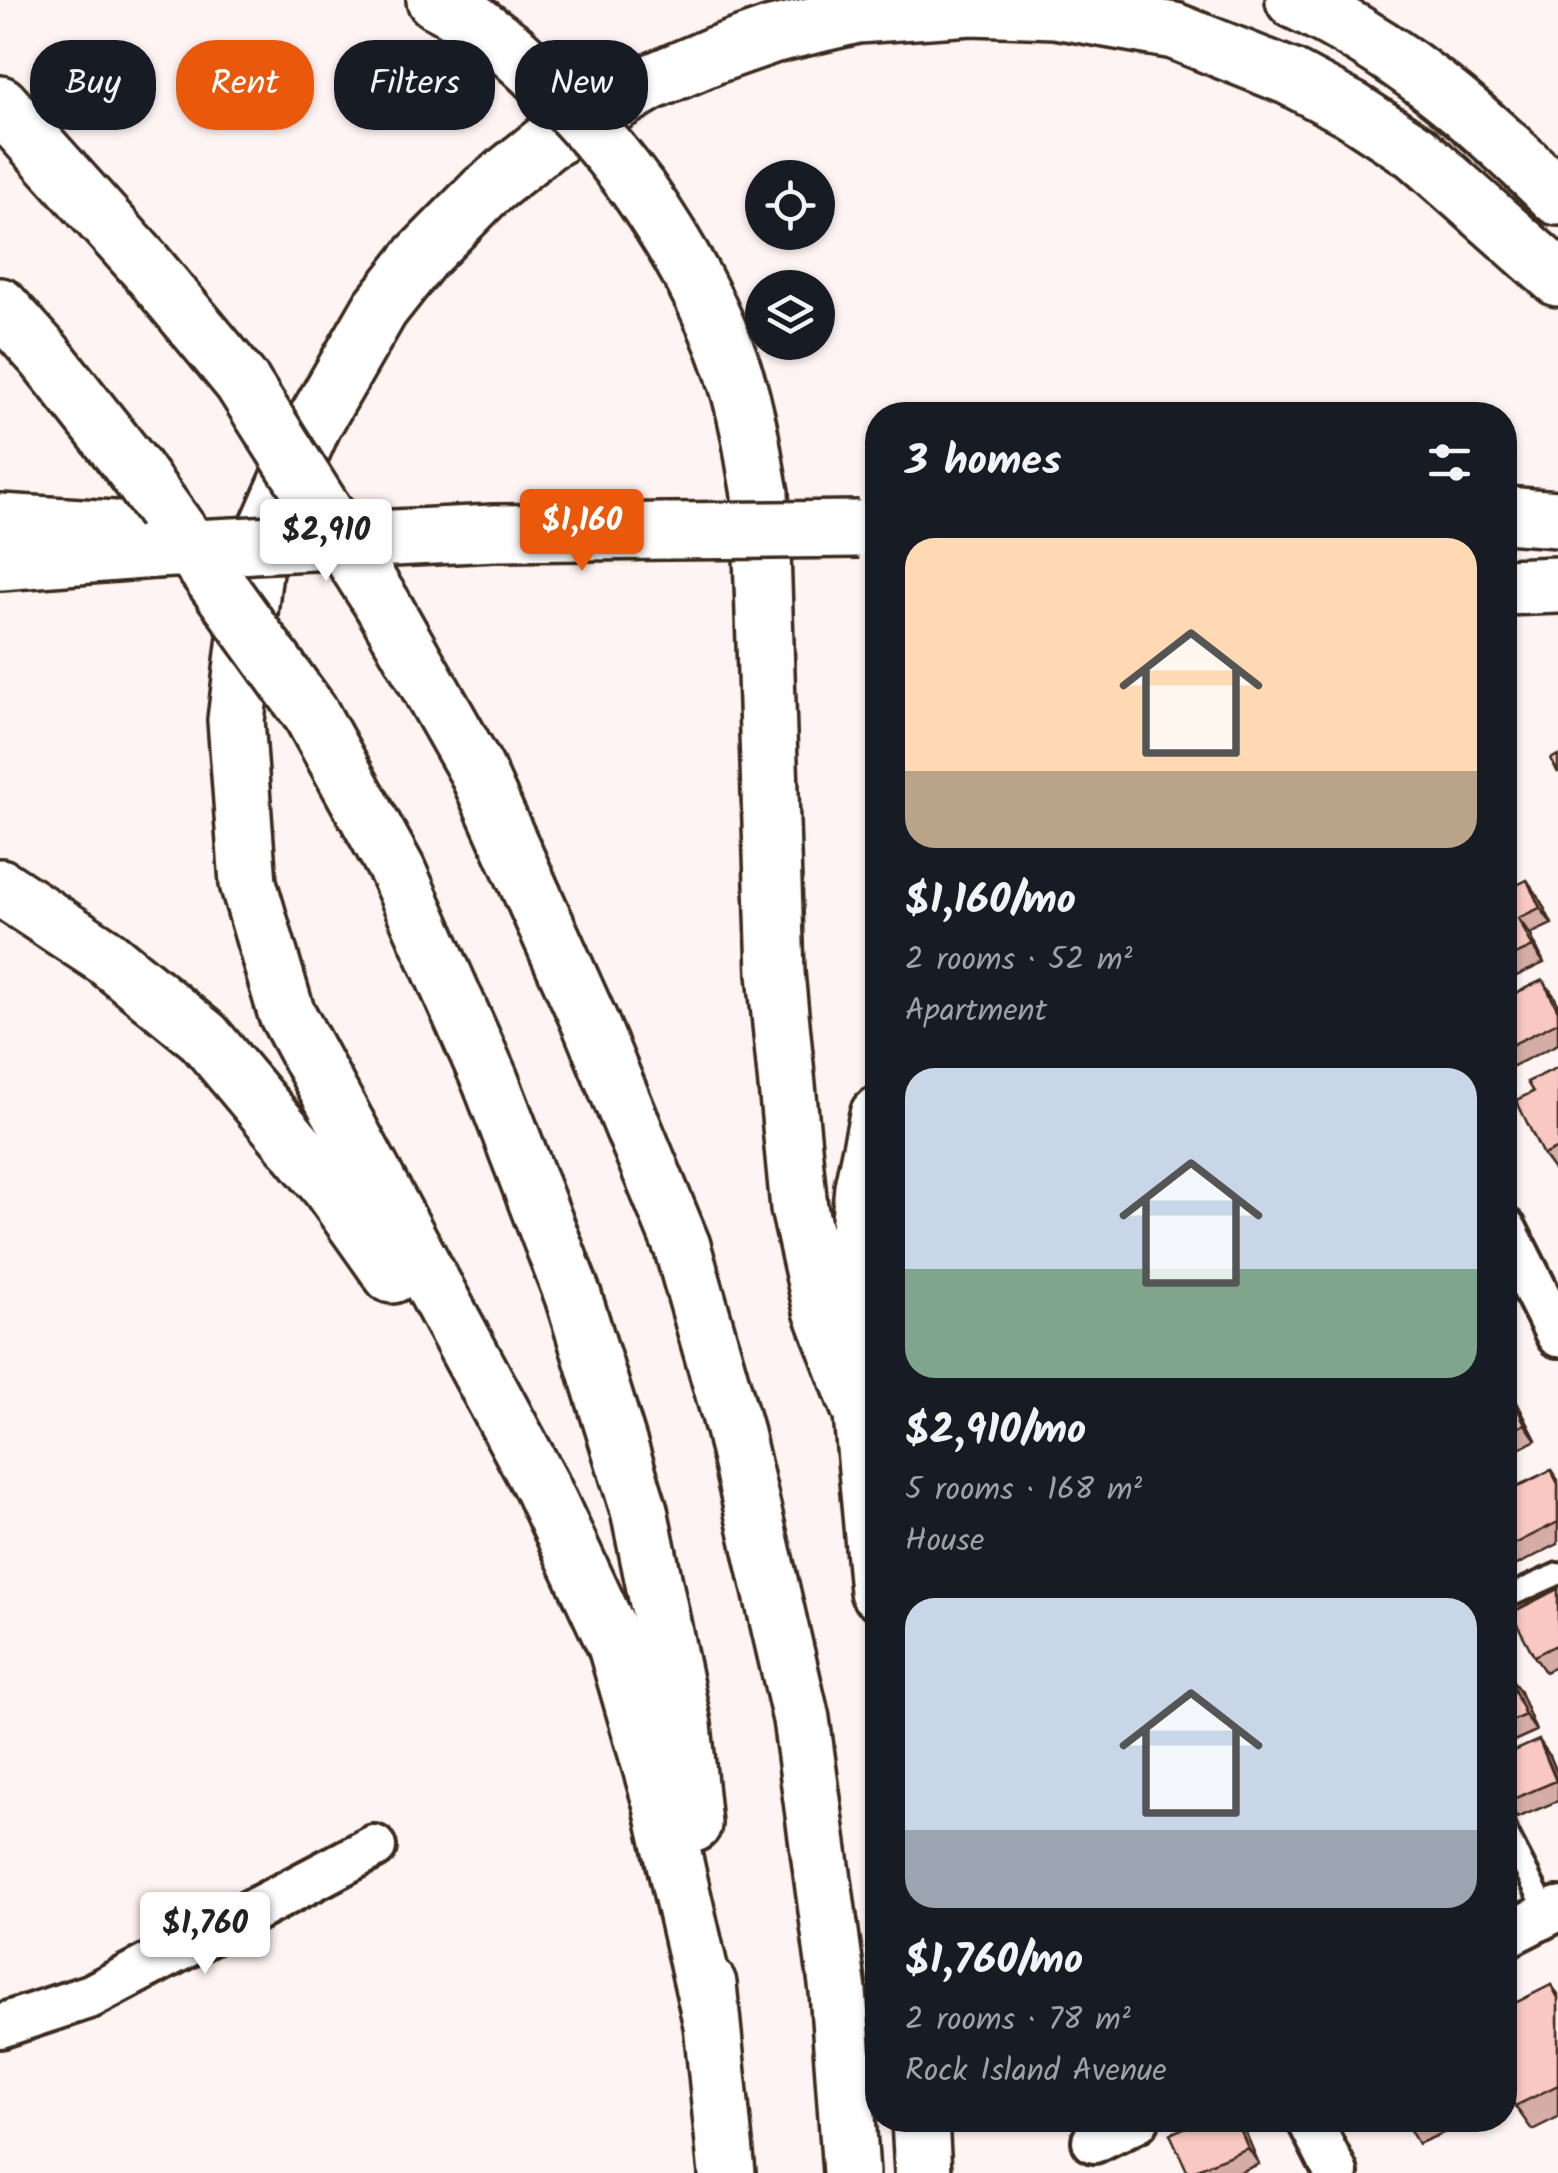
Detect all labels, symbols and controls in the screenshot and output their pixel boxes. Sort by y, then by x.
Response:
chip: Buy [30,40,156,130]
chip: Rent [176,40,314,130]
chip: Filters [334,40,495,130]
chip: New [515,40,648,130]
map controls [745,160,835,360]
button: locate [745,160,835,250]
button: layers [745,270,835,360]
text: 3 homes [905,429,1061,496]
icon: filters [1422,435,1477,490]
pin: $1,160 [501,489,663,574]
text: $1,160 [542,496,622,547]
pin: $2,910 [245,499,407,584]
text: $2,910 [282,506,370,557]
icon: home [1101,603,1281,783]
text: $1,160/mo [905,868,1076,935]
text: 2 rooms · 52 m² [905,935,1132,986]
text: Apartment [905,986,1047,1037]
icon: home [1101,1133,1281,1313]
text: $2,910/mo [905,1398,1086,1465]
text: 5 rooms · 168 m² [905,1465,1142,1516]
text: House [905,1516,984,1567]
icon: home [1101,1663,1281,1843]
pin: $1,760 [124,1892,286,1977]
text: $1,760 [162,1899,248,1950]
text: $1,760/mo [905,1928,1083,1995]
text: 2 rooms · 78 m² [905,1995,1131,2046]
text: Rock Island Avenue [905,2046,1167,2097]

